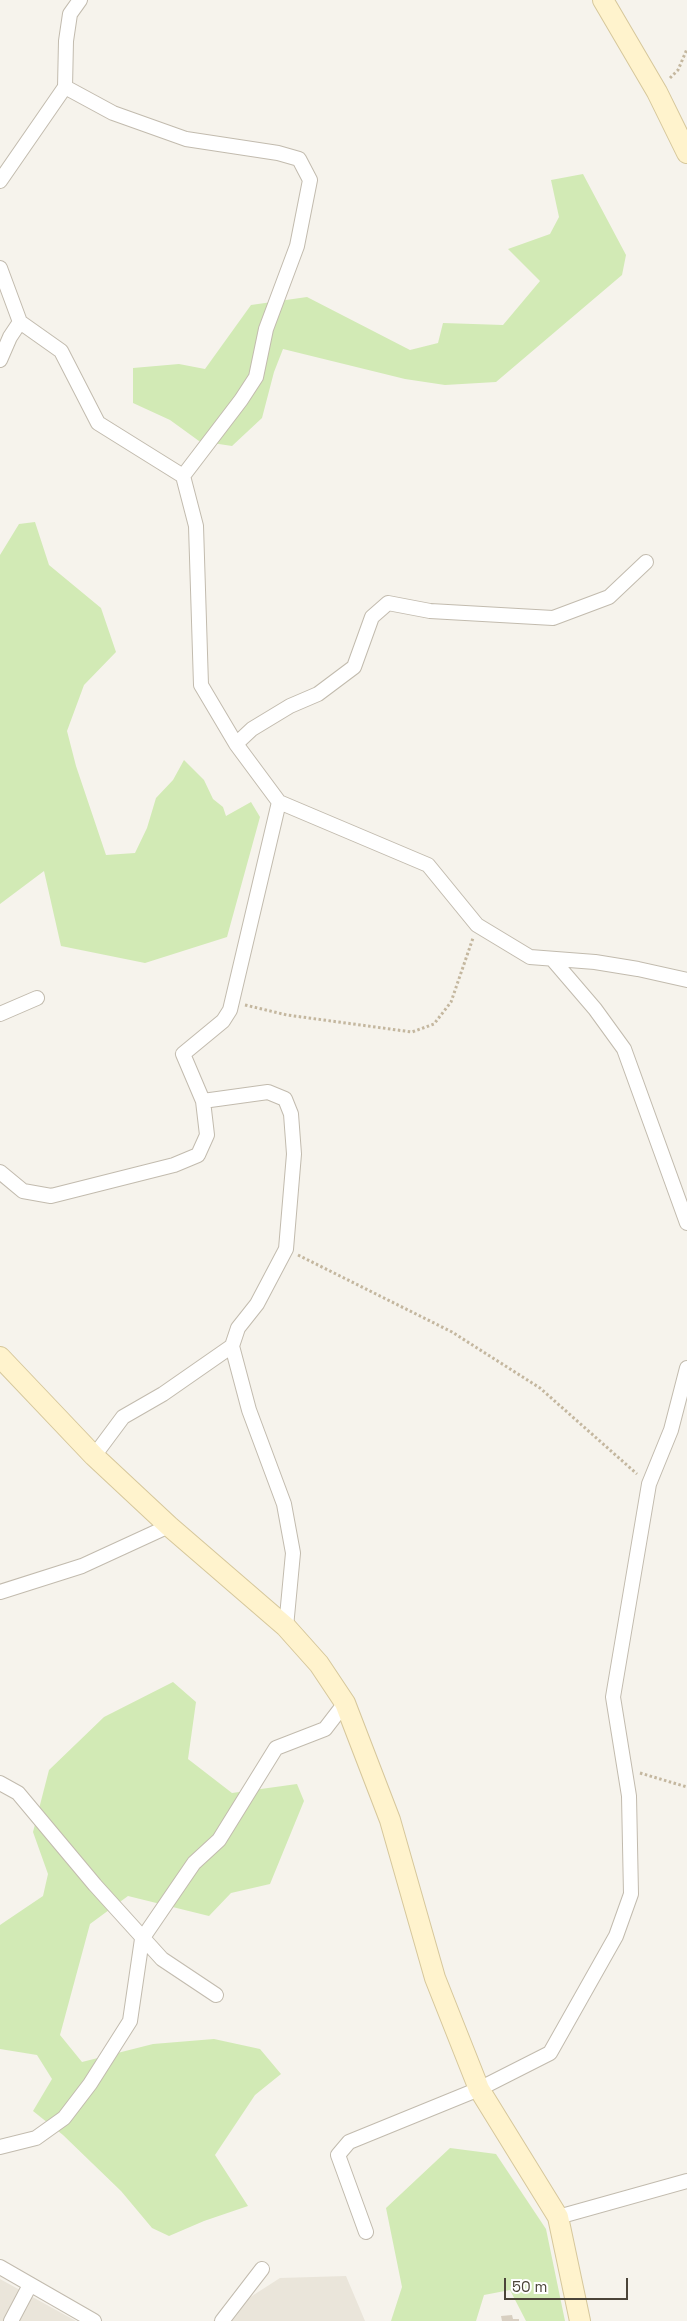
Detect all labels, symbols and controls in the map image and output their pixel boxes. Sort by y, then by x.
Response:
scale bar [507,2268,631,2300]
text: 50 m [512,2277,547,2296]

